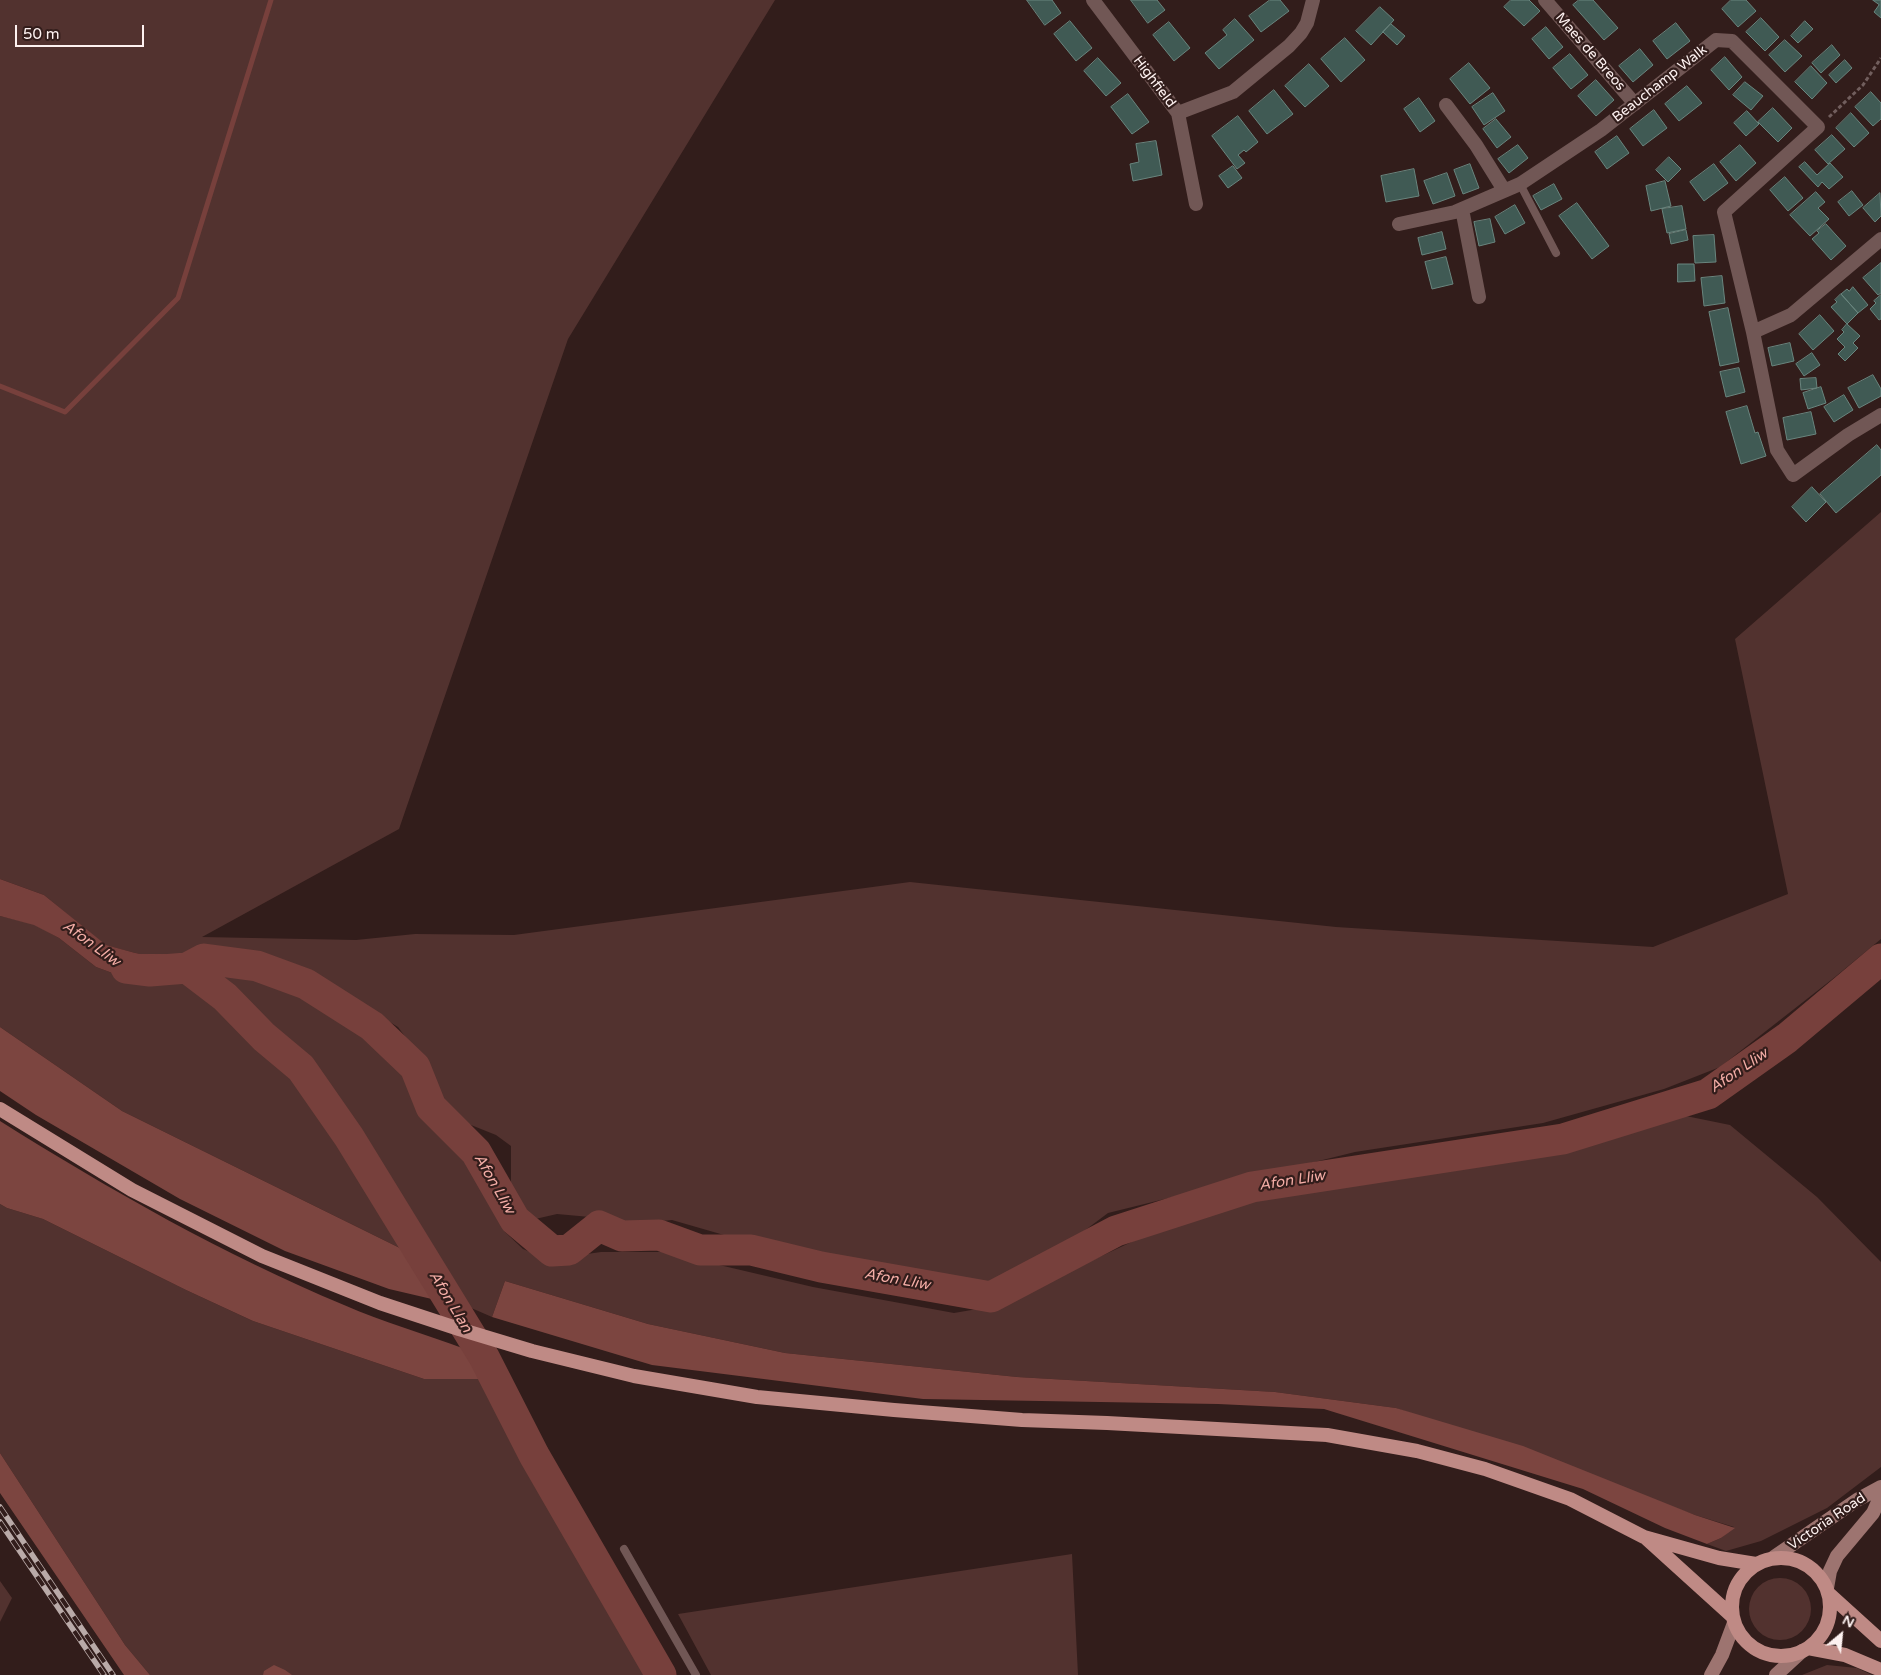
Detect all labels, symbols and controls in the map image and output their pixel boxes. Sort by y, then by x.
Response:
street label: Maes de Breos [1552,10,1628,94]
scale bar [18,15,146,47]
text: 50 m [23,25,60,43]
street label: Beauchamp Walk [1609,42,1711,126]
street label: Highfield [1129,53,1179,111]
water label: Afon Lliw [59,917,123,971]
water label: Afon Lliw [1706,1045,1772,1097]
water label: Afon Lliw [470,1151,518,1217]
water label: Afon Lliw [1258,1167,1326,1195]
water label: Afon Lliw [863,1265,931,1295]
water label: Afon Llan [425,1268,475,1336]
street label: Victoria Road [1785,1490,1869,1554]
north arrow [1816,1610,1866,1660]
text: N [1839,1611,1857,1631]

